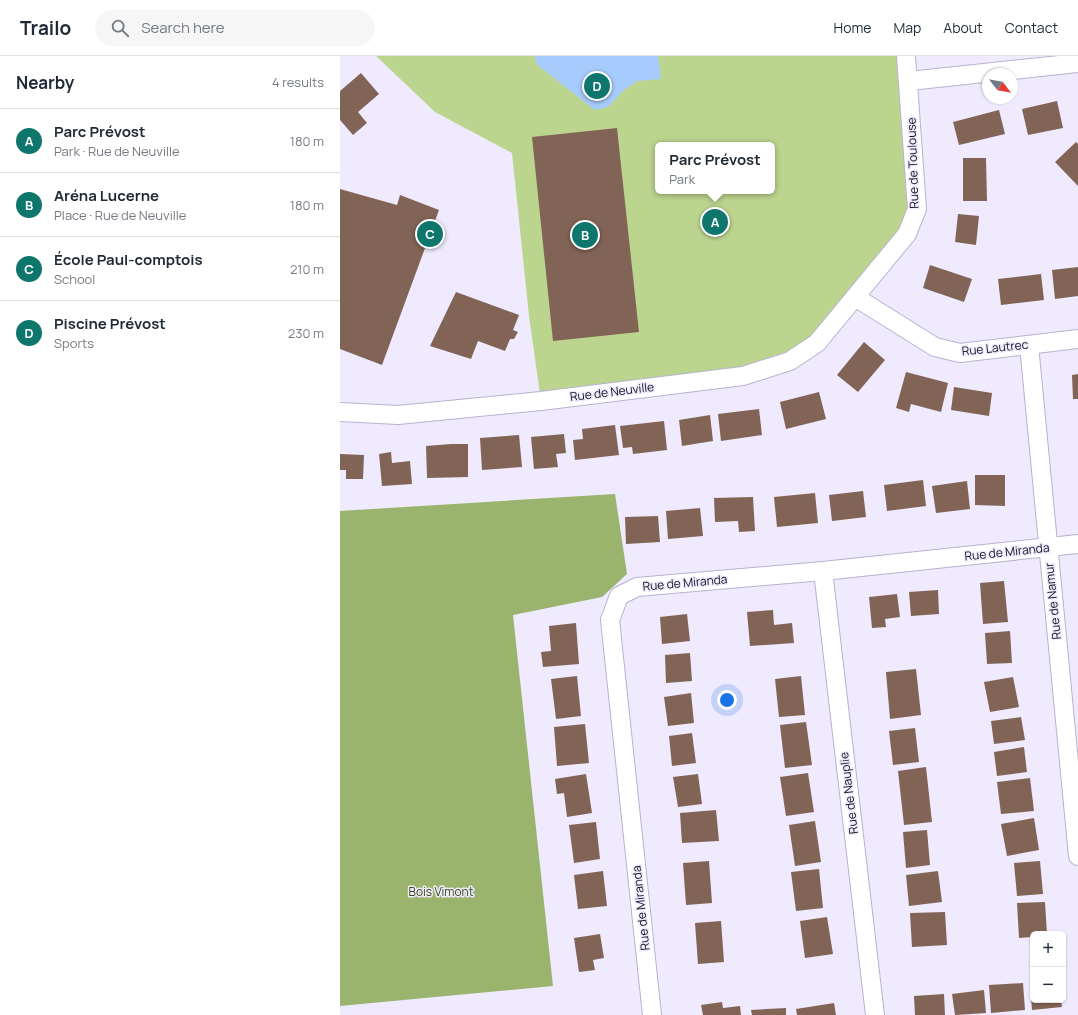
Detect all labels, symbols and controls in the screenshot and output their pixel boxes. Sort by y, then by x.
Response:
search box [95,10,375,46]
text: Trailo [20,15,71,41]
icon: search [109,17,131,39]
text: Search here [141,17,225,38]
text: Home [834,18,871,37]
text: Map [893,18,921,37]
text: About [943,18,983,37]
text: Contact [1005,18,1058,37]
north arrow [982,68,1018,104]
text: Nearby [16,71,74,94]
pin: D [584,71,610,101]
text: 4 results [272,73,324,91]
street label: Rue de Toulouse [902,117,923,209]
text: Parc Prévost [54,121,145,142]
text: A [25,132,33,150]
text: 180 m [290,132,324,150]
text: Park · Rue de Neuville [54,142,180,160]
popup [655,142,775,194]
text: Parc Prévost [669,149,761,170]
text: Park [669,170,695,188]
text: Aréna Lucerne [54,185,159,206]
text: B [25,196,33,214]
text: 180 m [290,196,324,214]
text: Place · Rue de Neuville [54,206,186,224]
pin: A [702,207,728,237]
pin: C [417,219,443,249]
pin: B [572,220,598,250]
text: École Paul-comptois [54,249,203,270]
text: C [24,260,34,278]
text: 210 m [290,260,324,278]
text: School [54,270,95,288]
text: Piscine Prévost [54,313,166,334]
text: D [24,324,34,342]
text: 230 m [288,324,324,342]
text: Sports [54,334,94,352]
street label: Rue Lautrec [961,336,1029,359]
street label: Rue de Neuville [569,378,655,405]
street label: Rue de Miranda [964,539,1050,564]
street label: Rue de Namur [1040,561,1065,640]
street label: Rue de Miranda [642,570,728,595]
your location [717,690,737,710]
street label: Rue de Nauplie [835,751,862,835]
street label: Rue de Miranda [628,865,653,951]
park label: Bois Vimont [409,883,474,900]
map controls [1030,931,1066,1003]
button: + [1030,931,1066,967]
button: − [1030,967,1066,1003]

